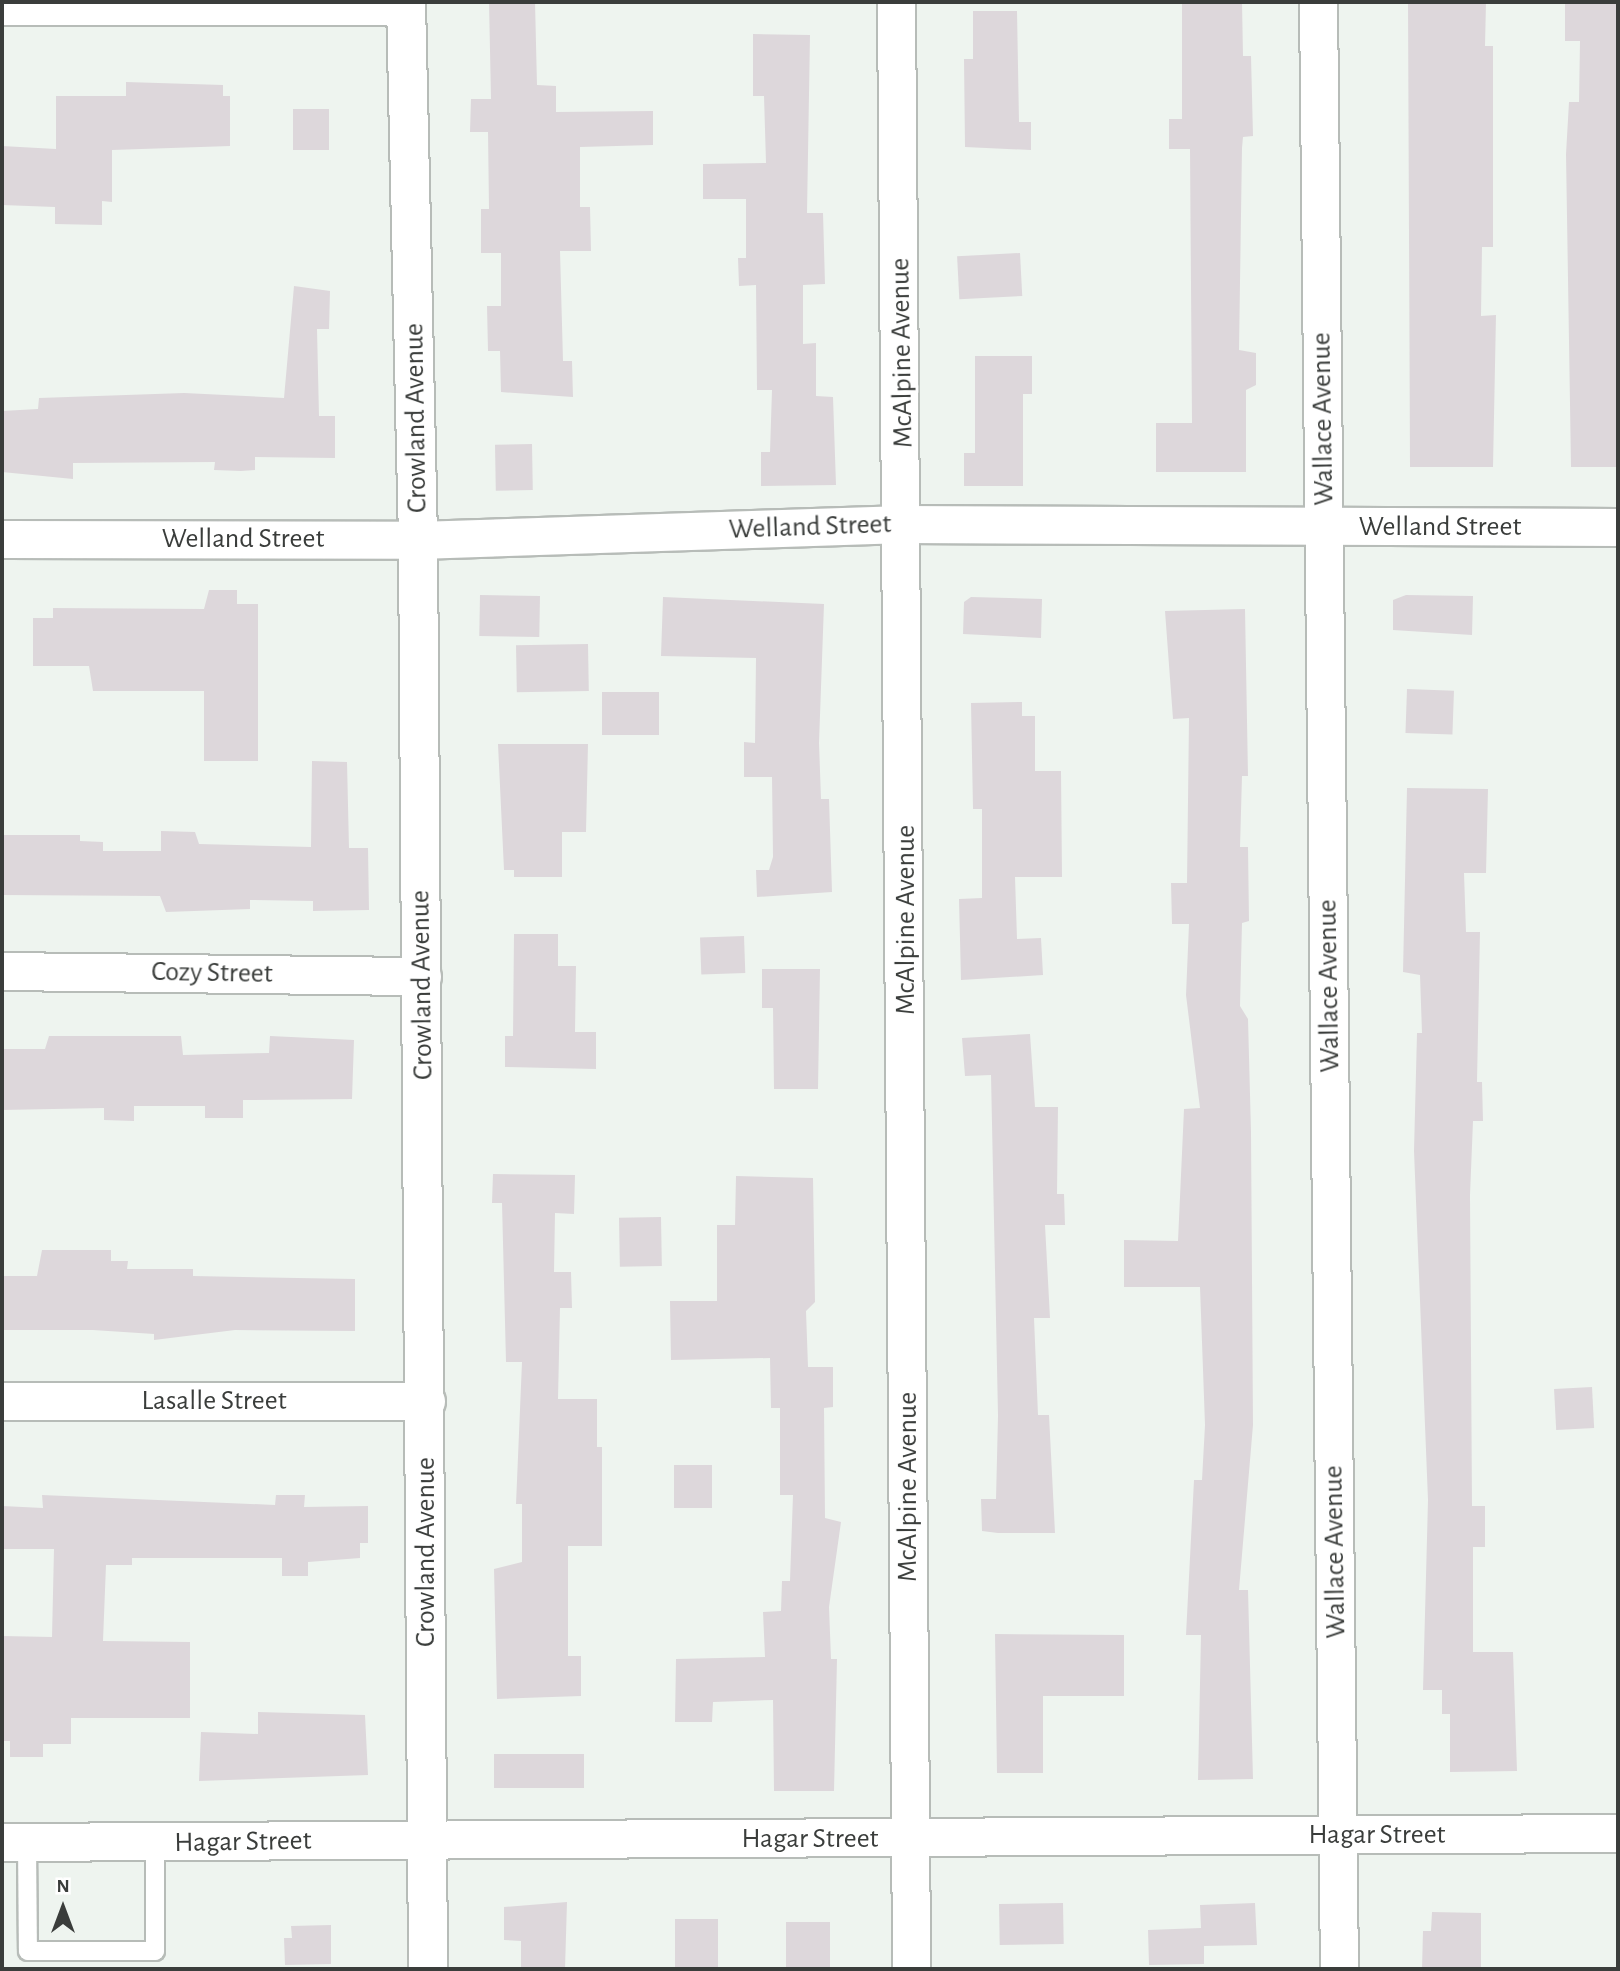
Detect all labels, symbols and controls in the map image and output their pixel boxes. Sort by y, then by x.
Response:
street label: McAlpine Avenue [884,258,920,448]
street label: Crowland Avenue [398,323,434,513]
street label: Wallace Avenue [1305,332,1341,506]
street label: Welland Street [728,507,892,547]
street label: Welland Street [1359,510,1521,544]
street label: Welland Street [162,522,324,556]
street label: McAlpine Avenue [889,825,923,1015]
street label: Crowland Avenue [404,890,440,1080]
street label: Wallace Avenue [1311,899,1347,1073]
street label: Cozy Street [151,955,273,991]
street label: Lasalle Street [141,1384,287,1418]
street label: McAlpine Avenue [891,1392,925,1582]
street label: Crowland Avenue [409,1457,443,1647]
street label: Wallace Avenue [1317,1465,1353,1639]
street label: Hagar Street [1308,1818,1446,1852]
street label: Hagar Street [741,1822,879,1856]
street label: Hagar Street [174,1824,312,1860]
north arrow [28,1873,98,1943]
text: N [56,1877,70,1896]

